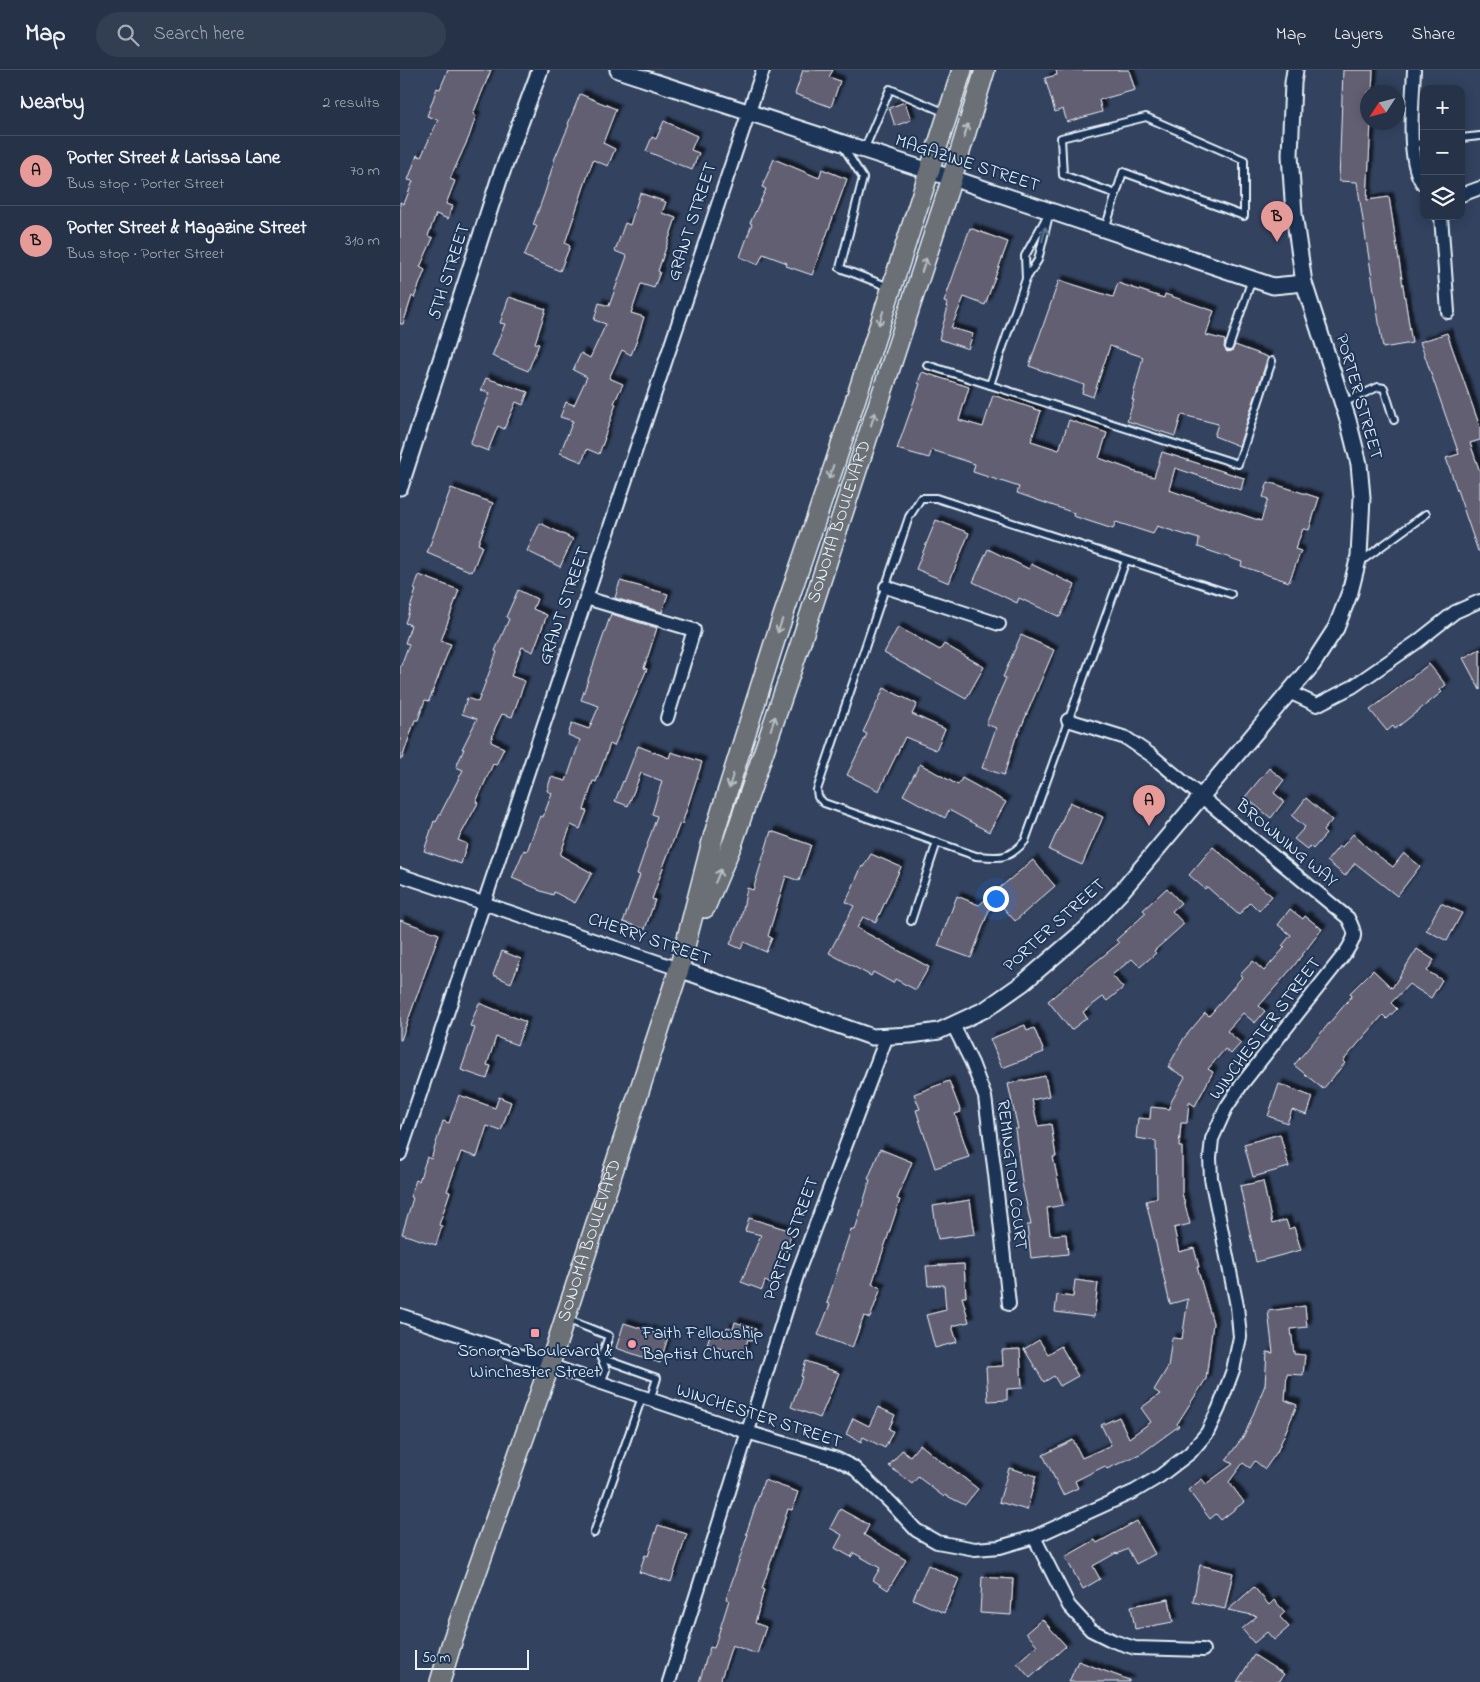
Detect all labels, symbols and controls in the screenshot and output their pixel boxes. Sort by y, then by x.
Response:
search box [96,12,446,57]
text: Map [25,17,66,52]
icon: search [114,21,142,49]
text: Search here [154,21,245,48]
text: Map [1276,22,1306,48]
text: Layers [1334,22,1384,48]
text: Share [1412,22,1455,48]
north arrow [1360,85,1405,130]
map controls [1420,85,1465,220]
button: + [1420,85,1465,130]
text: Nearby [20,88,84,118]
text: 2 results [322,91,380,115]
one-way arrow [962,123,972,139]
street label: MAGAZINE STREET [891,128,1043,200]
button: − [1420,130,1465,175]
text: Porter Street & Larissa Lane [67,145,280,172]
text: A [31,159,41,183]
text: 70 m [350,159,380,183]
street label: GRANT STREET [662,159,724,285]
text: Bus stop · Porter Street [67,172,224,196]
button: layers [1420,175,1465,220]
pin: B [1261,201,1293,242]
text: Porter Street & Magazine Street [67,215,307,242]
street label: 5TH STREET [422,221,478,323]
one-way arrow [1040,227,1049,243]
text: B [31,229,41,253]
text: 310 m [345,229,380,253]
text: Bus stop · Porter Street [67,242,224,266]
one-way arrow [919,257,929,273]
one-way arrow [876,309,886,325]
street label: PORTER STREET [1328,331,1388,463]
one-way arrow [869,411,879,427]
street label: SONOMA BOULEVARD [801,437,879,607]
one-way arrow [826,464,836,480]
street label: GRANT STREET [533,544,597,668]
one-way arrow [774,618,784,634]
one-way arrow [769,716,778,731]
one-way arrow [725,773,735,789]
pin: A [1133,785,1165,826]
street label: BROWNING WAY [1229,793,1343,895]
one-way arrow [714,869,724,884]
street label: PORTER STREET [998,873,1112,979]
your location [983,886,1009,912]
street label: CHERRY STREET [584,907,714,973]
street label: WINCHESTER STREET [1204,952,1328,1106]
street label: REMINGTON COURT [989,1098,1033,1252]
street label: SONOMA BOULEVARD [551,1156,629,1326]
street label: PORTER STREET [758,1174,826,1304]
place label: Faith Fellowship Baptist Church [641,1321,764,1368]
marker: Sonoma Boulevard & Winchester Street [529,1327,541,1339]
marker: Faith Fellowship Baptist Church [626,1338,638,1350]
place label: Sonoma Boulevard & Winchester Street [457,1339,613,1386]
street label: WINCHESTER STREET [673,1378,845,1456]
scale bar [415,1647,529,1670]
text: 50 m [422,1648,450,1669]

